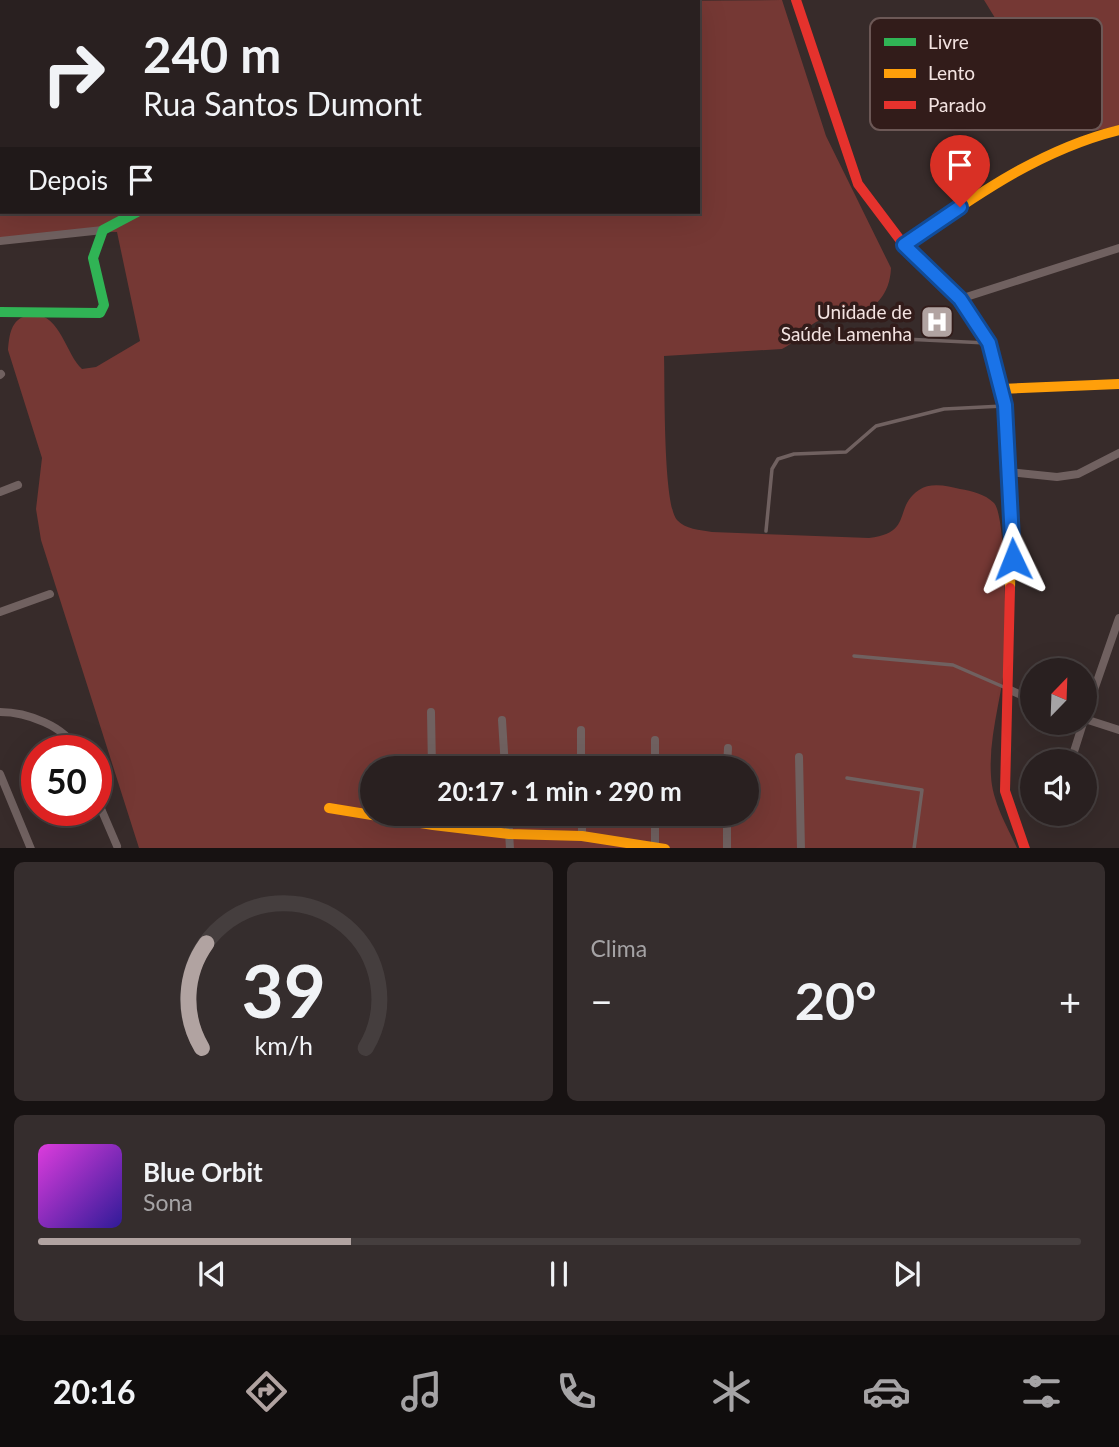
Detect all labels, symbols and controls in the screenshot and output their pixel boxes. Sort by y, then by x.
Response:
legend [870,18,1102,130]
text: 240 m [143,25,281,83]
icon: right [28,28,119,119]
text: Livre [928,30,969,53]
text: Lento [928,61,975,84]
text: Rua Santos Dumont [143,84,422,123]
text: Parado [928,93,986,116]
pin [930,135,990,207]
icon: arrive [941,146,979,184]
icon: arrive [122,161,160,199]
text: Depois [28,164,108,196]
place label: Unidade de Saúde Lamenha [781,300,912,345]
hospital icon: Unidade de Saúde Lamenha [918,303,956,341]
position arrow [976,522,1050,596]
north arrow [1020,658,1097,735]
map controls [1020,658,1097,826]
speed limit sign: 50 [21,735,112,826]
button: sound [1020,749,1097,826]
text: 20:17 · 1 min · 290 m [437,775,682,807]
text: Clima [591,934,647,962]
text: 39 [241,946,325,1034]
text: 20° [795,969,877,1031]
text: − [591,978,613,1024]
text: + [1059,978,1081,1024]
text: km/h [254,1029,313,1059]
text: Blue Orbit [143,1156,263,1188]
text: Sona [143,1188,193,1216]
icon: previous [193,1255,231,1293]
icon: pause [540,1255,578,1293]
icon: next [888,1255,926,1293]
icon: directions [242,1367,291,1416]
icon: music [397,1367,446,1416]
icon: phone [552,1367,601,1416]
icon: climate [707,1367,756,1416]
icon: car [862,1367,911,1416]
icon: filters [1017,1367,1066,1416]
text: 20:16 [53,1372,136,1411]

